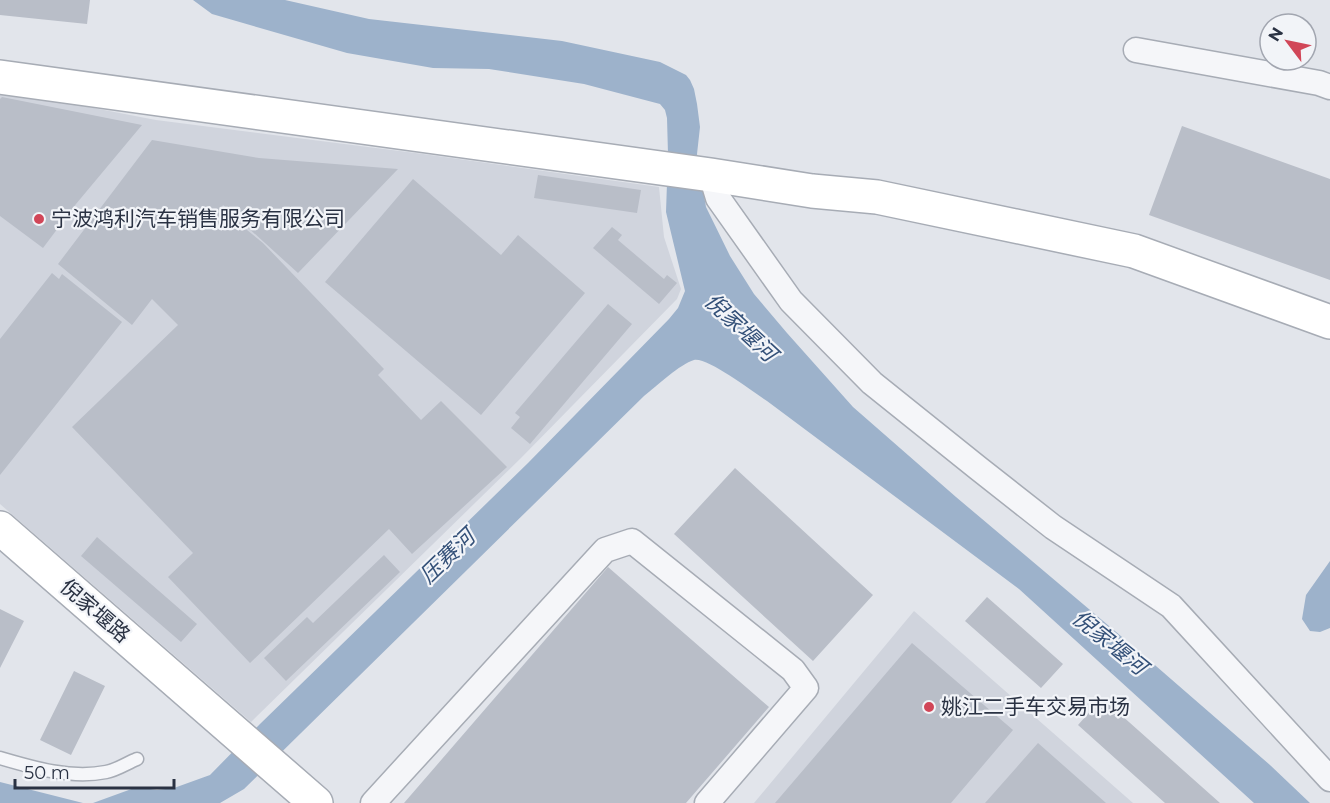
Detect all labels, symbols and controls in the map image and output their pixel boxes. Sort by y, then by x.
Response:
north arrow [1258,12,1318,72]
text: N [1264,24,1287,45]
place label: 宁波鸿利汽车销售服务有限公司 [51,206,345,231]
marker: 宁波鸿利汽车销售服务有限公司 [32,212,46,226]
water label: 倪家堰河 [699,287,785,370]
water label: 压赛河 [414,521,483,589]
street label: 倪家堰路 [55,574,135,648]
water label: 倪家堰河 [1067,604,1155,683]
place label: 姚江二手车交易市场 [941,694,1130,719]
marker: 姚江二手车交易市场 [922,700,936,714]
scale bar [15,752,174,790]
text: 50 m [24,762,70,784]

